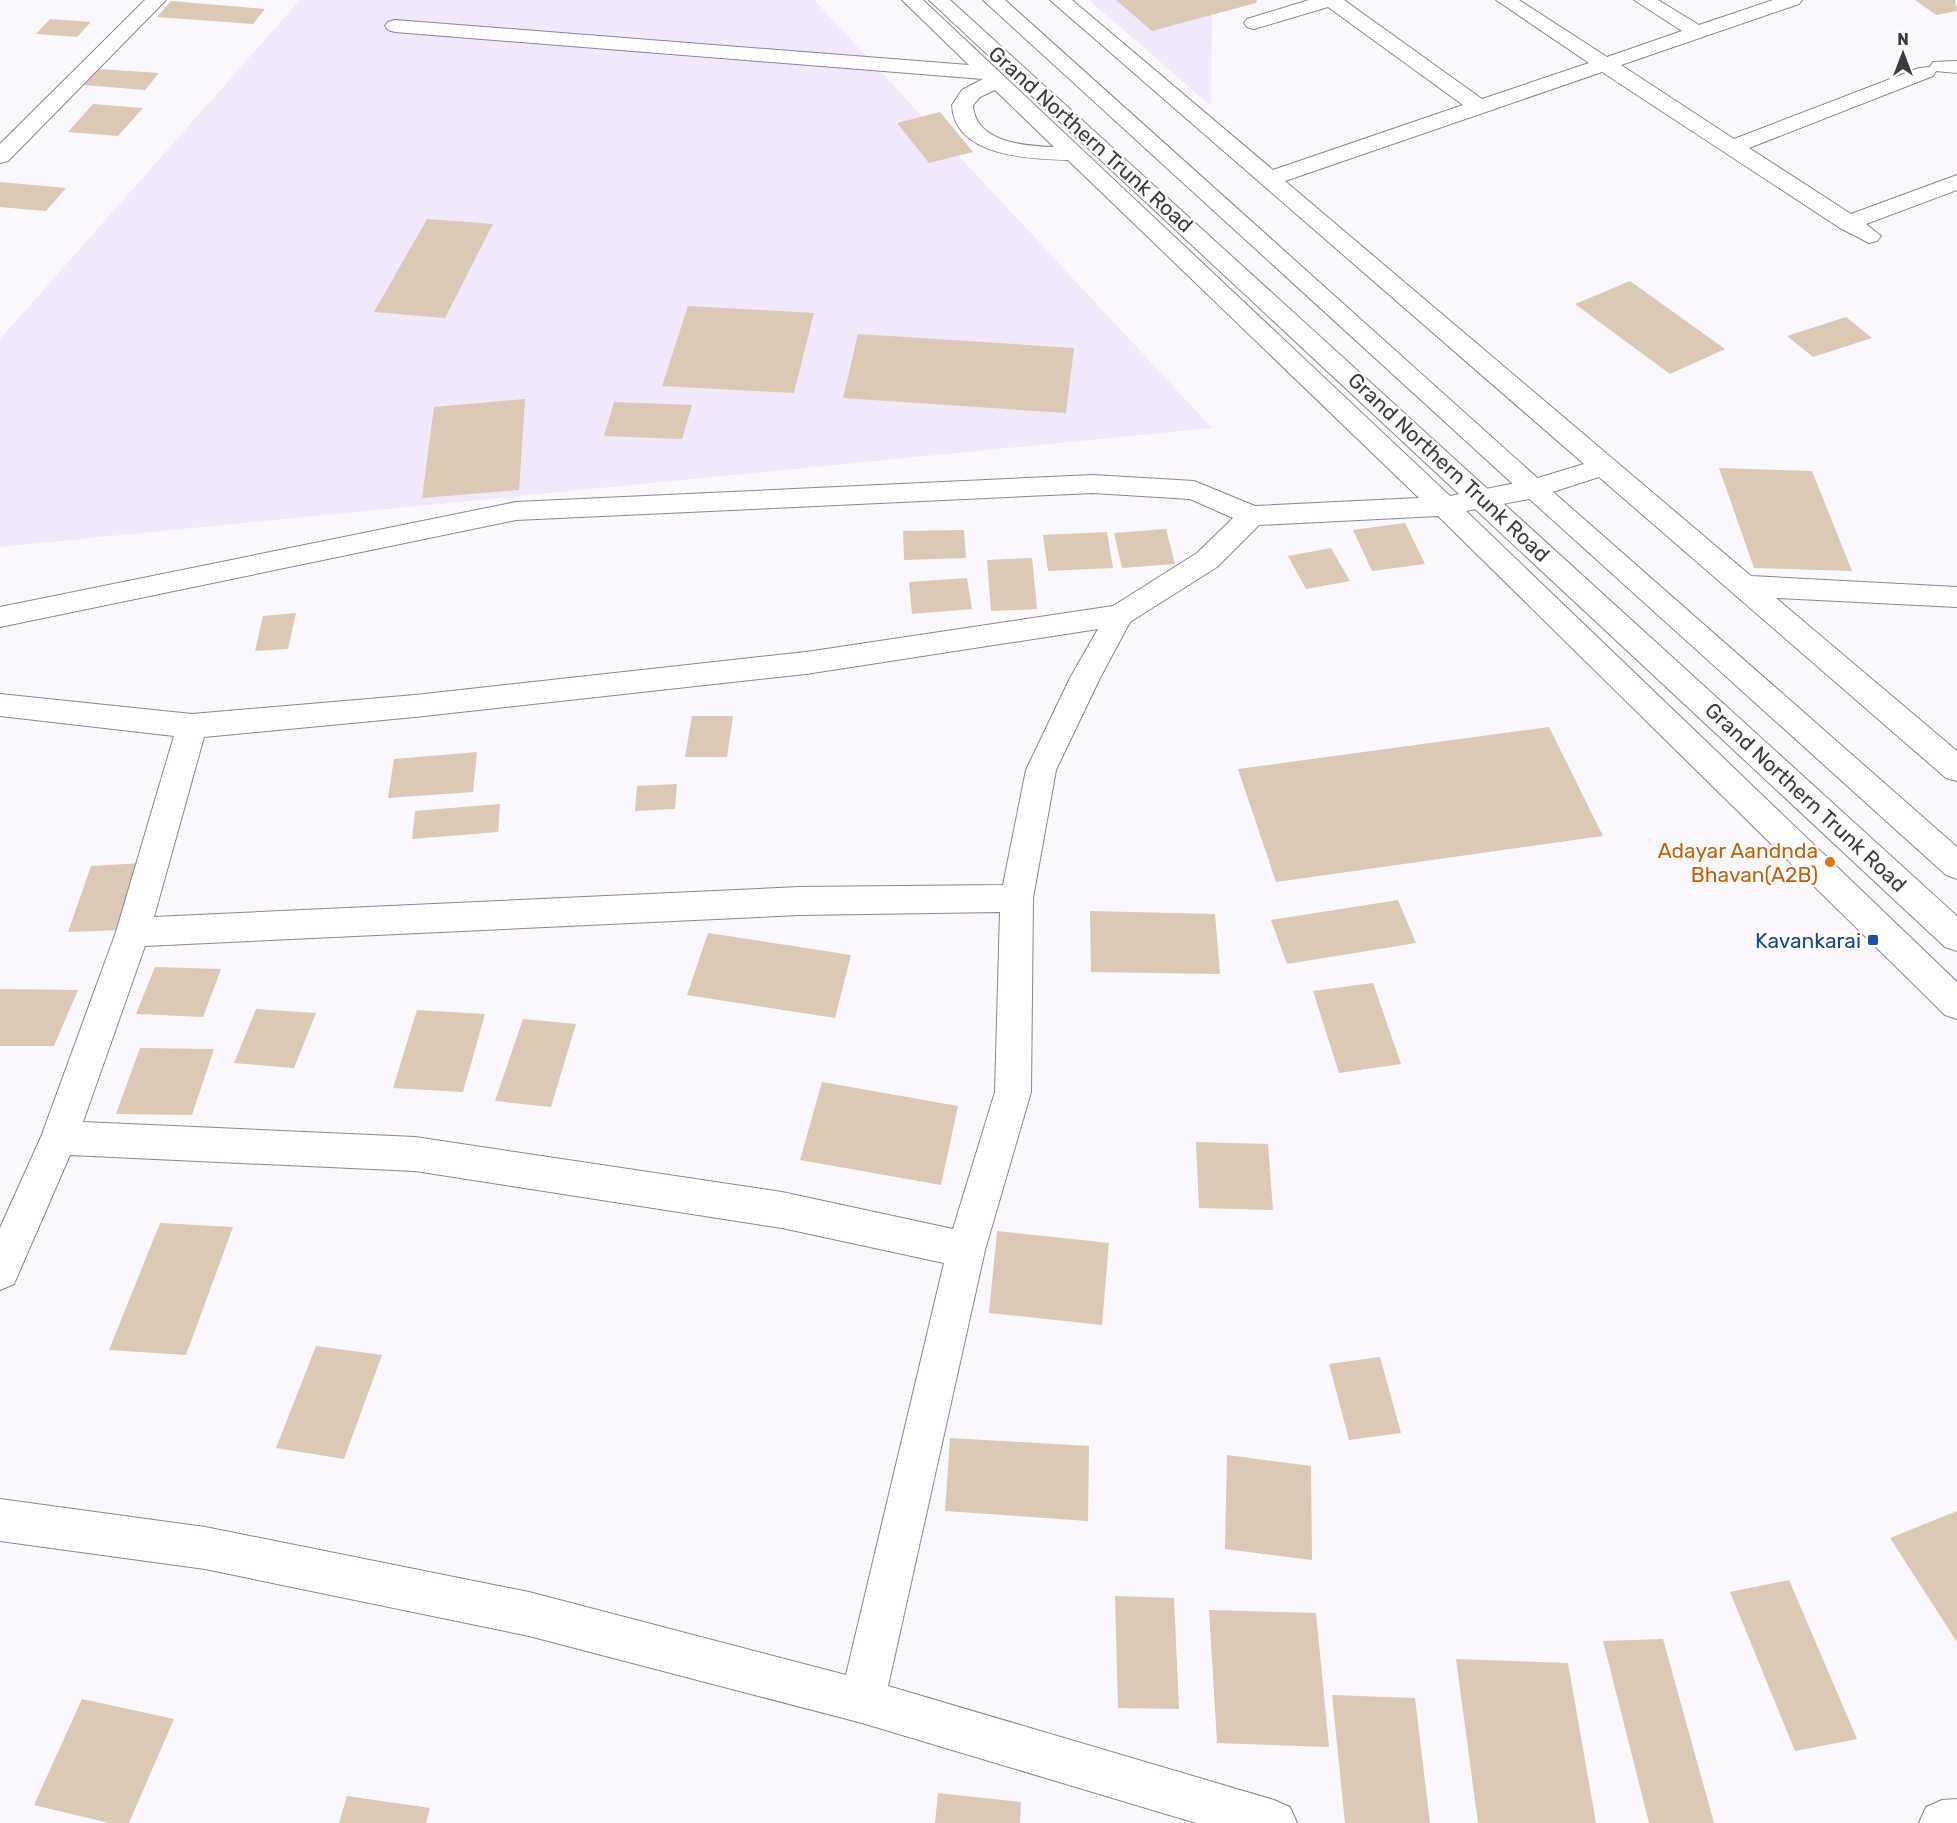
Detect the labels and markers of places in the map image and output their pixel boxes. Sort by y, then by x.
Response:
place label: Adayar Aandnda Bhavan(A2B) [1658,838,1818,887]
marker: Adayar Aandnda Bhavan(A2B) [1823,855,1837,869]
place label: Kavankarai [1755,928,1861,953]
marker: Kavankarai [1866,933,1880,947]

